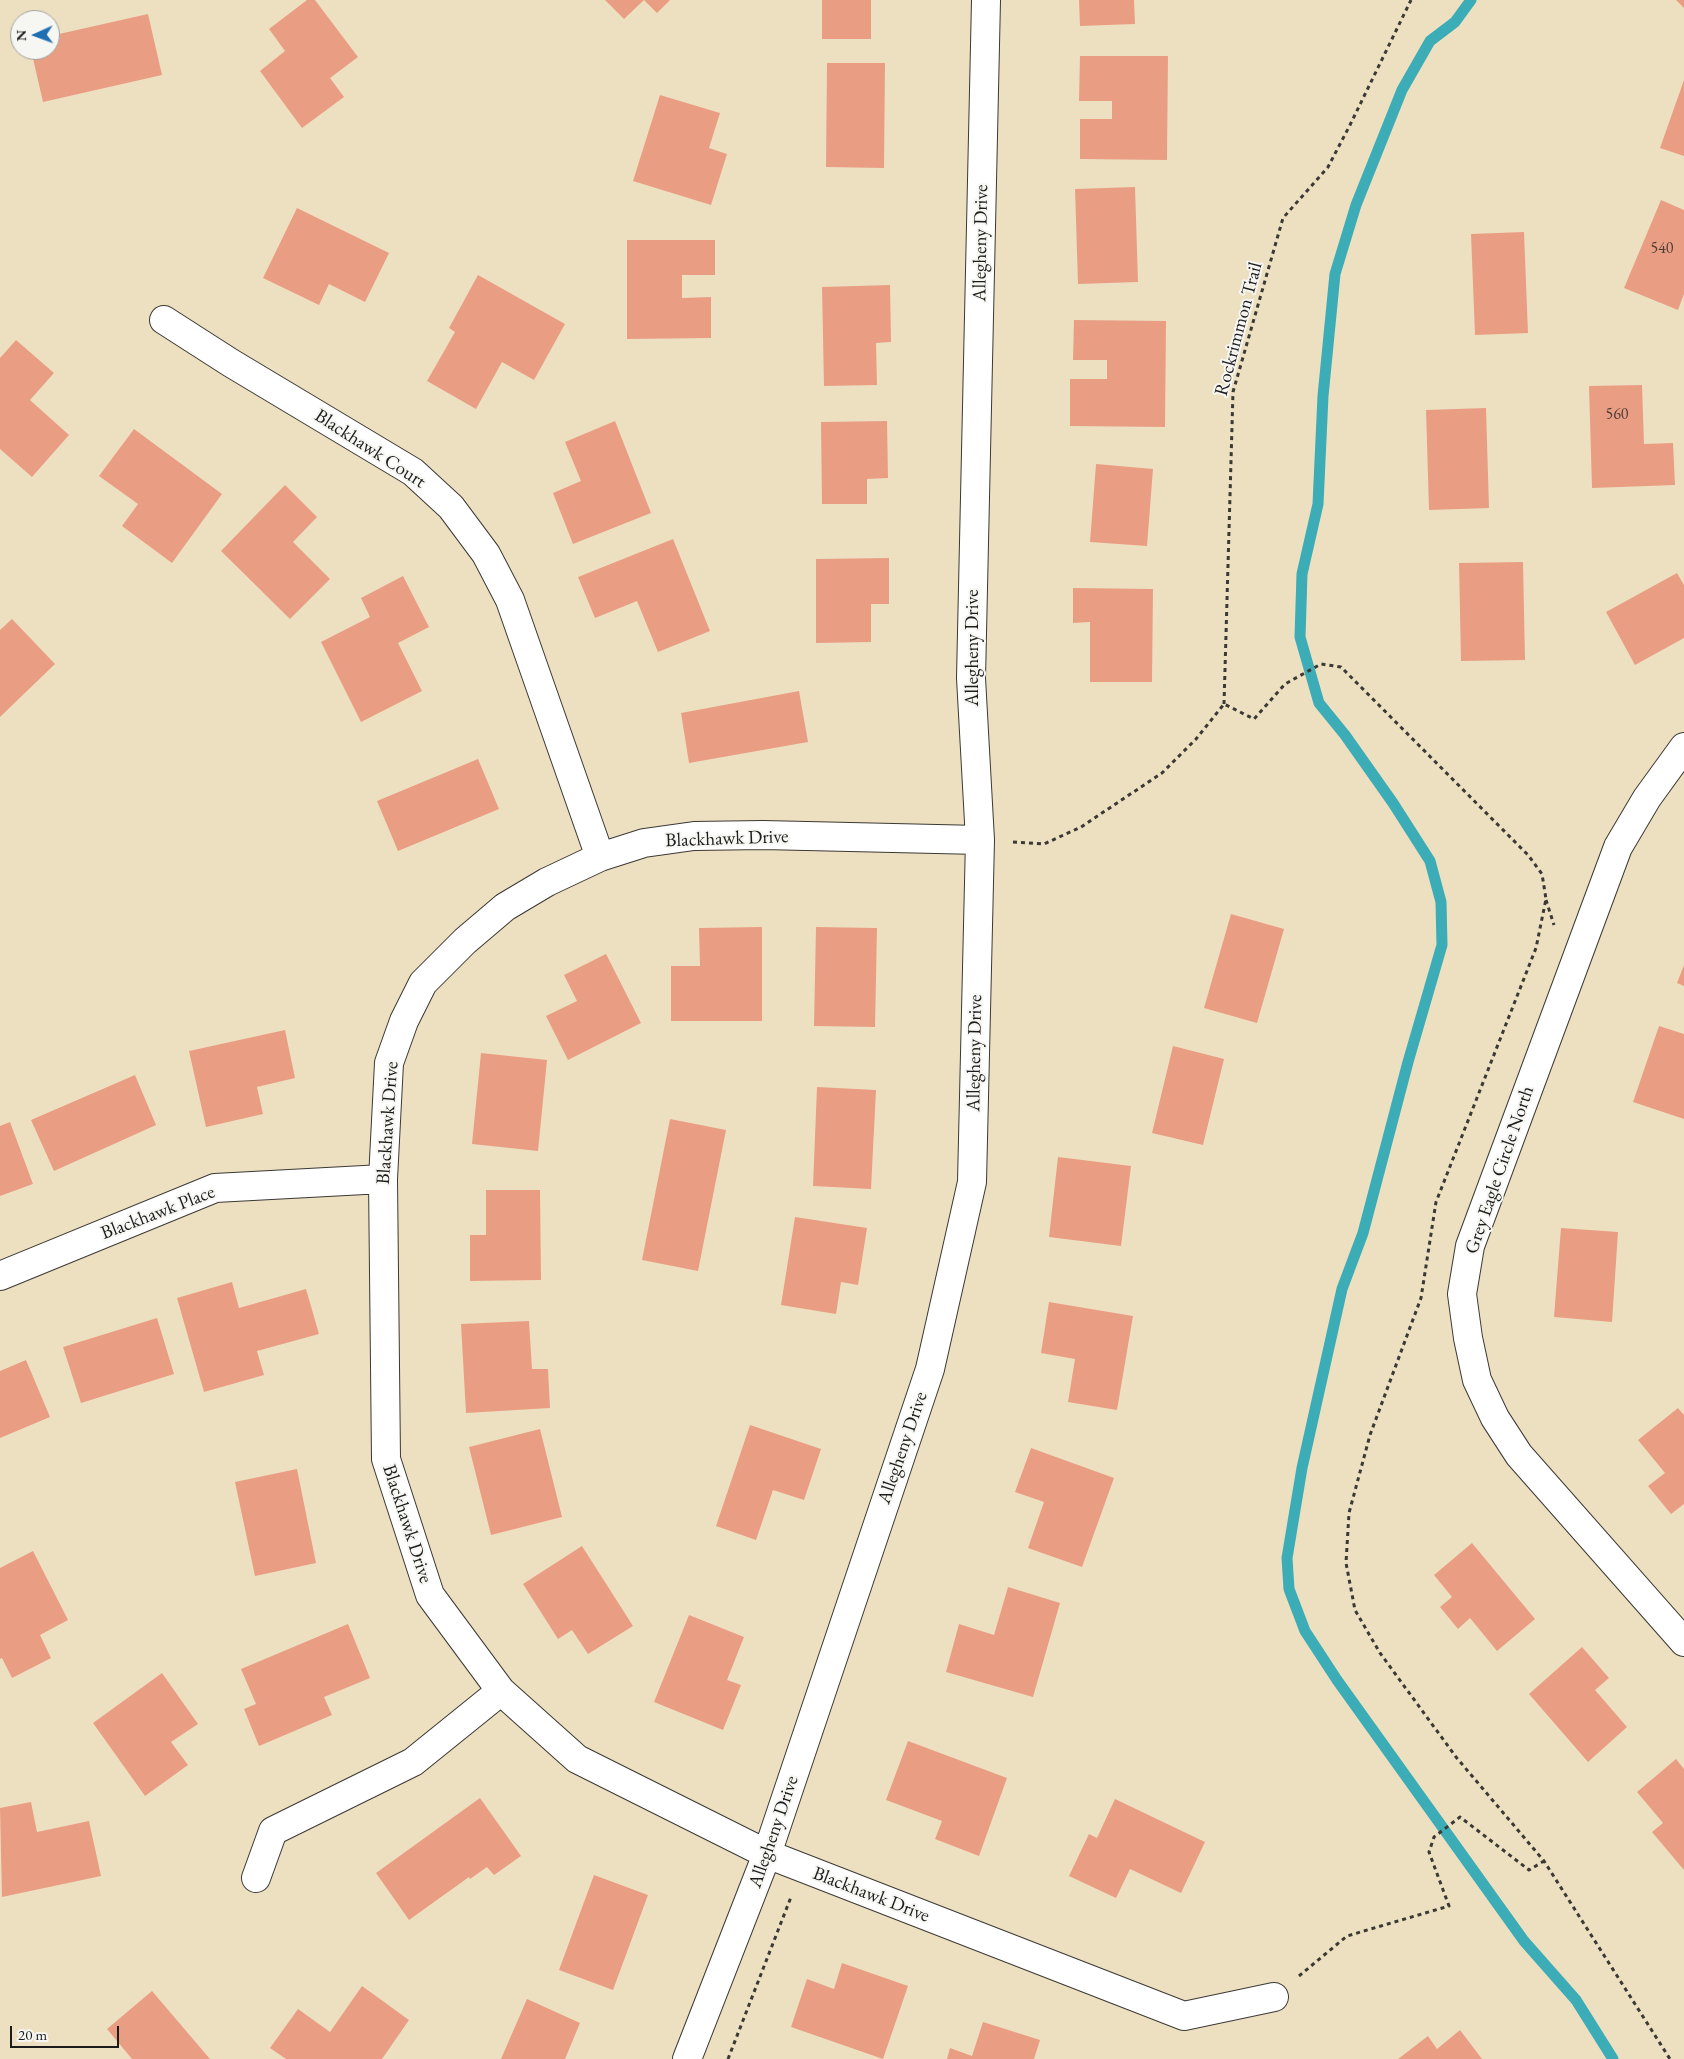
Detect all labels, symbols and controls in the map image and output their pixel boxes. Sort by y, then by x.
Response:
north arrow [10,10,60,60]
text: N [12,30,30,41]
street label: Allegheny Drive [969,184,993,302]
house number: 540 [1650,239,1674,259]
street label: Rockrimmon Trail [1210,260,1268,398]
street label: Blackhawk Court [310,405,430,493]
house number: 560 [1605,405,1629,425]
street label: Allegheny Drive [962,589,984,707]
street label: Blackhawk Drive [665,825,789,853]
street label: Allegheny Drive [963,994,987,1112]
street label: Blackhawk Drive [372,1061,404,1185]
street label: Grey Eagle Circle North [1461,1083,1539,1257]
street label: Blackhawk Place [98,1181,218,1245]
street label: Allegheny Drive [873,1389,933,1507]
street label: Blackhawk Drive [377,1462,437,1586]
street label: Allegheny Drive [744,1773,804,1891]
street label: Blackhawk Drive [809,1862,933,1928]
scale bar [12,2016,121,2048]
text: 20 m [18,2025,47,2044]

